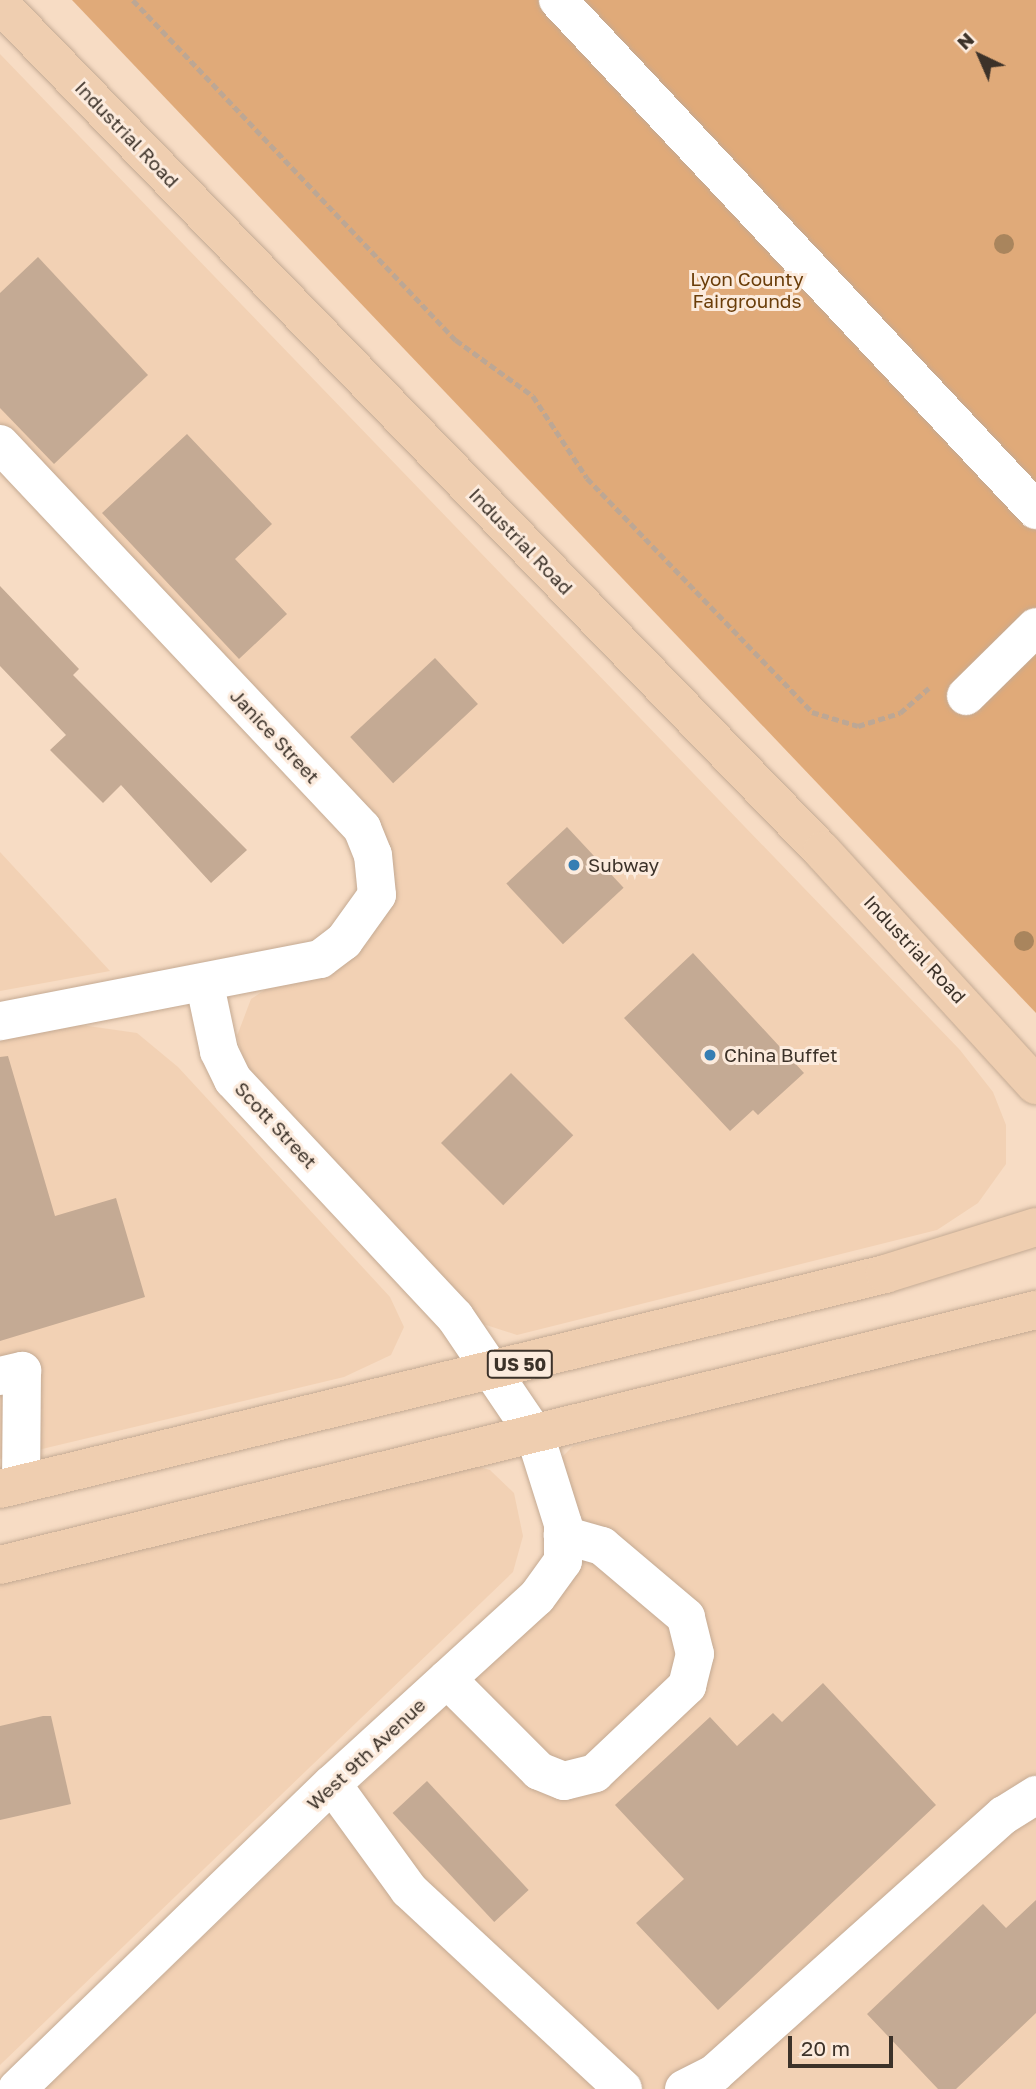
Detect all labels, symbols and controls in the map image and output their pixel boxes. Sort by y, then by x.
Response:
north arrow [945,21,1015,91]
text: N [952,27,978,54]
street label: Industrial Road [70,76,184,192]
park label: Lyon County Fairgrounds [690,268,804,312]
street label: Industrial Road [464,483,578,599]
street label: Janice Street [226,684,324,788]
place label: Subway [588,854,659,876]
marker: Subway [566,857,582,873]
street label: Industrial Road [859,890,971,1008]
place label: China Buffet [724,1044,838,1066]
marker: China Buffet [702,1047,718,1063]
street label: Scott Street [230,1077,322,1173]
road number: US 50 [487,1350,553,1378]
street label: West 9th Avenue [302,1693,430,1815]
scale bar [791,2022,896,2066]
text: 20 m [801,2035,850,2061]

